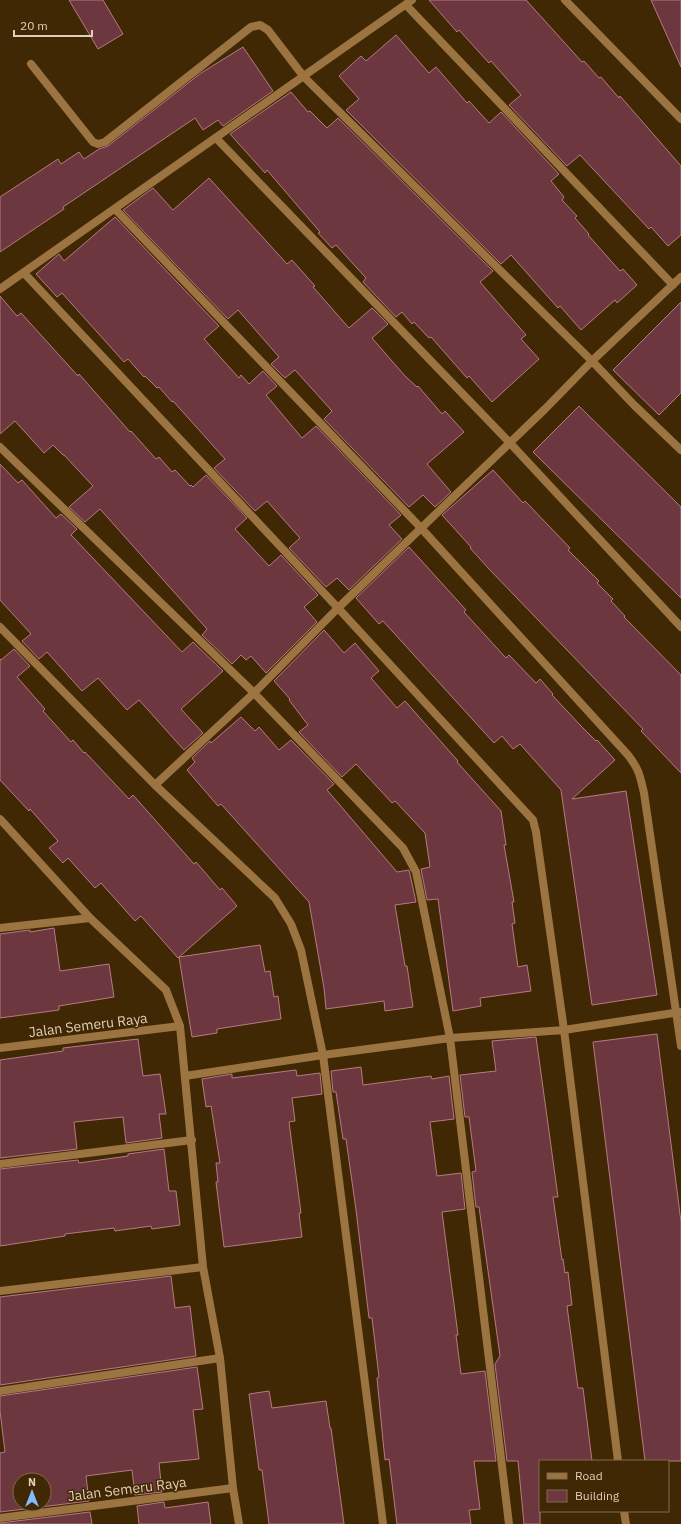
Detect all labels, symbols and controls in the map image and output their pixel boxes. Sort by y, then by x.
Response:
scale bar [14,12,92,38]
text: 20 m [20,18,48,33]
street label: Jalan Semeru Raya [27,1009,149,1041]
legend [539,1460,669,1512]
text: Road [575,1468,603,1483]
north arrow [12,1472,52,1512]
street label: Jalan Semeru Raya [66,1473,188,1505]
text: N [28,1475,36,1489]
text: Building [575,1488,620,1503]

